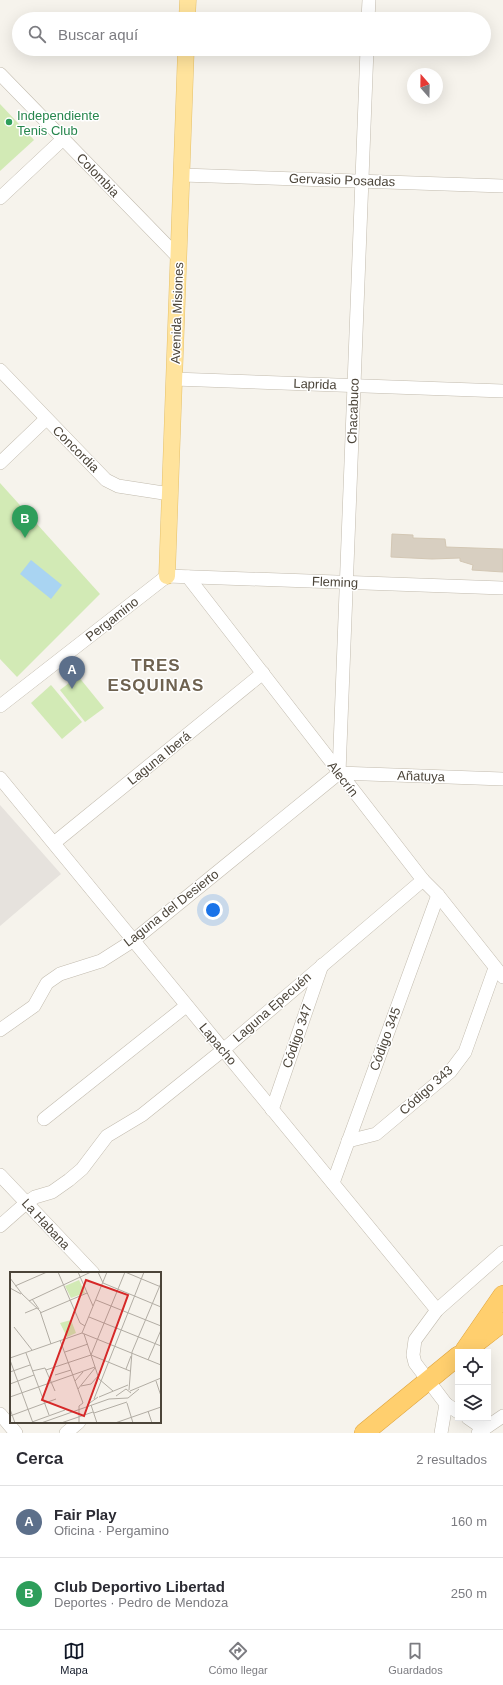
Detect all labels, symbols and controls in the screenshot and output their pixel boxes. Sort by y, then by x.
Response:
search box [12,12,491,56]
icon: search [26,23,48,45]
text: Buscar aquí [58,26,138,43]
north arrow [407,68,443,104]
place label: Independiente Tenis Club [17,108,99,138]
marker: Independiente Tenis Club [4,117,14,127]
street label: Colombia [74,150,123,201]
street label: Gervasio Posadas [289,171,396,189]
street label: Avenida Misiones [168,261,186,364]
street label: Laprida [293,376,338,392]
street label: Chacabuco [344,378,362,444]
street label: Concordia [50,423,103,476]
pin: B [12,505,38,538]
street label: Fleming [312,574,358,590]
street label: Pergamino [83,594,141,644]
pin: A [59,656,85,689]
district label: TRES ESQUINAS [108,656,204,695]
street label: Laguna Iberá [125,728,194,788]
street label: Alecrín [325,758,361,800]
street label: Añatuya [397,768,446,784]
street label: Laguna del Desierto [121,866,221,950]
your location [203,900,223,920]
street label: Laguna Epecuén [230,969,314,1045]
street label: Código 347 [279,1002,315,1070]
street label: Código 345 [367,1005,403,1073]
street label: Lapacho [196,1020,240,1068]
street label: Código 343 [396,1062,456,1118]
street label: La Habana [19,1196,74,1253]
inset map [10,1272,161,1423]
map controls [455,1349,491,1421]
button: locate [455,1349,491,1385]
button: layers [455,1385,491,1421]
text: Cerca [16,1449,63,1468]
text: 2 resultados [416,1452,487,1467]
text: Fair Play [54,1506,117,1523]
text: A [24,1514,34,1529]
text: 160 m [451,1514,487,1529]
text: Oficina · Pergamino [54,1523,169,1538]
text: Club Deportivo Libertad [54,1578,225,1595]
text: B [24,1586,34,1601]
text: 250 m [451,1586,487,1601]
text: Deportes · Pedro de Mendoza [54,1595,228,1610]
tab: Mapa [60,1640,88,1676]
tab: Cómo llegar [208,1640,268,1676]
tab: Guardados [388,1640,443,1676]

